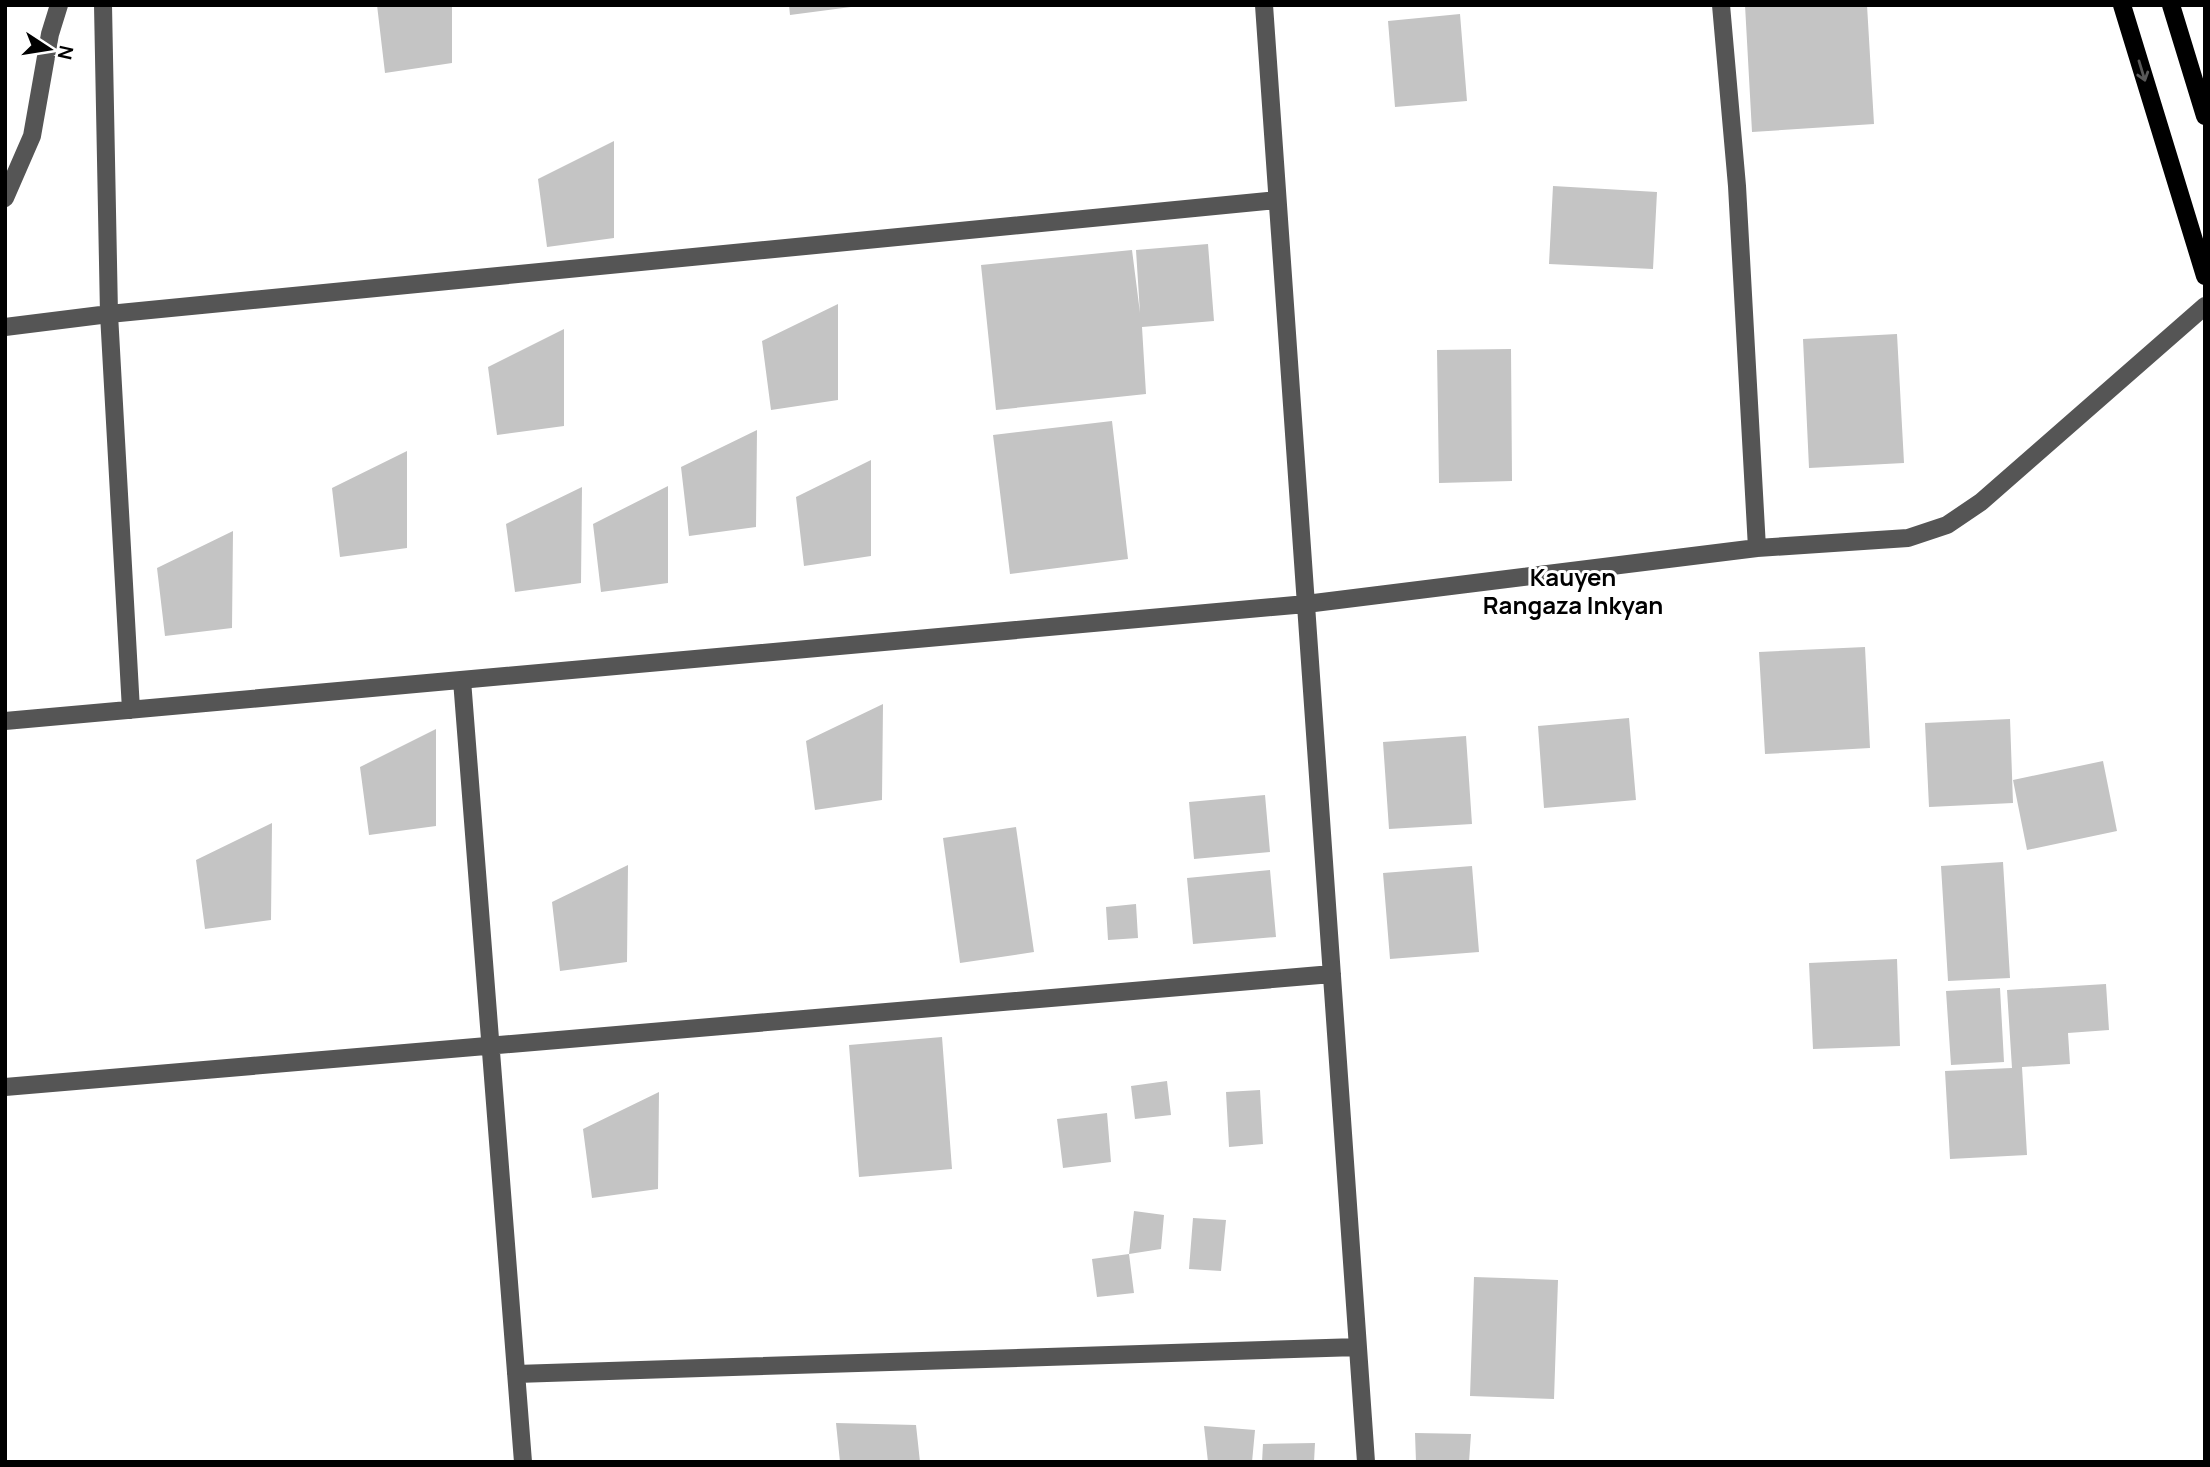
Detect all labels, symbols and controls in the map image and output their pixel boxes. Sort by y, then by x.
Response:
north arrow [14,14,84,84]
text: N [51,43,80,62]
one-way arrow [2137,59,2150,81]
district label: Kauyen Rangaza Inkyan [1483,560,1663,621]

